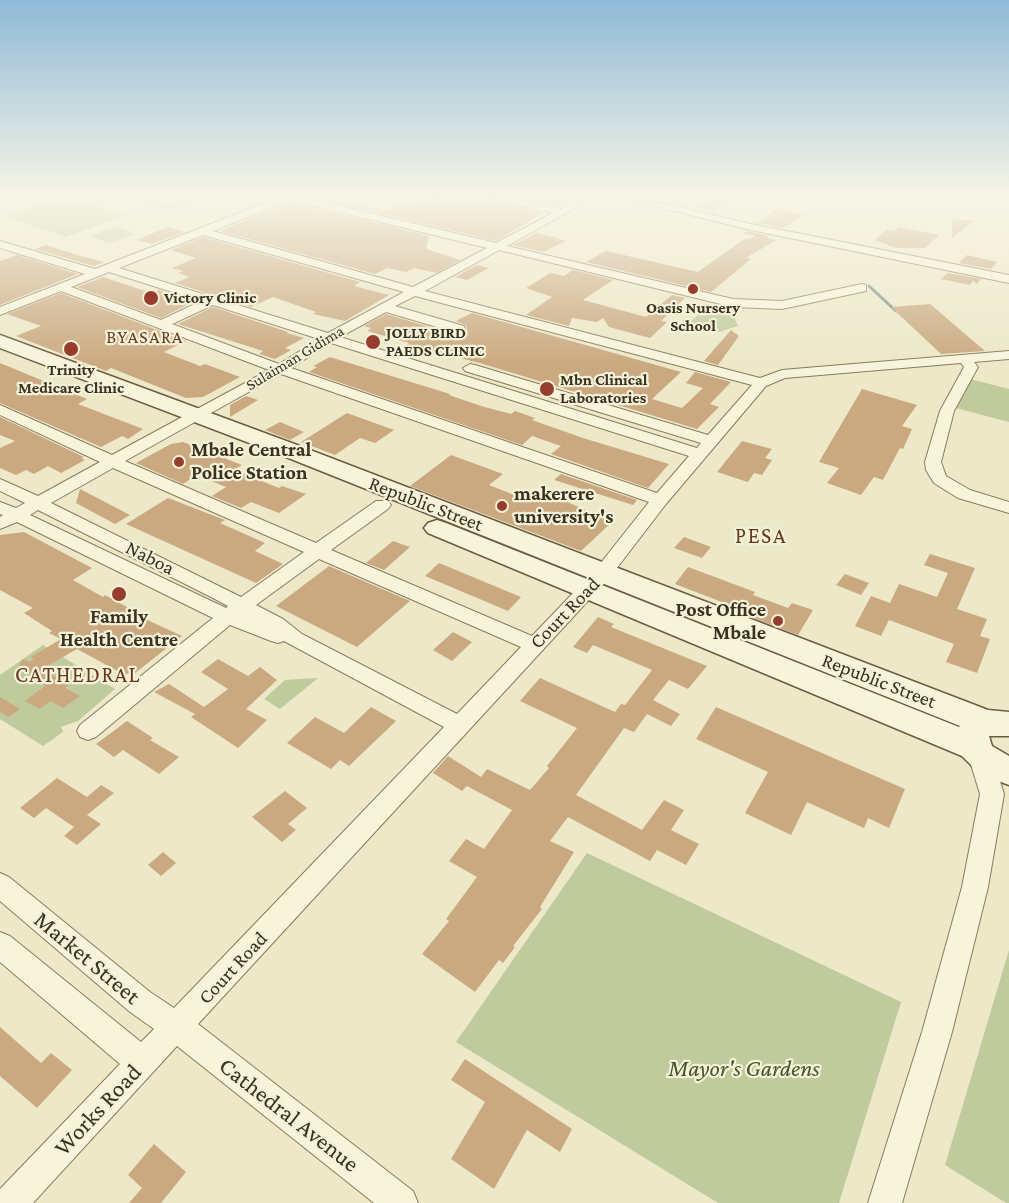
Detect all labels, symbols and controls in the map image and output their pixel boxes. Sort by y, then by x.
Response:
marker: Oasis Nursery School [686,282,700,296]
place label: Victory Clinic [164,288,256,308]
marker: Victory Clinic [142,289,160,307]
place label: Oasis Nursery School [646,298,740,336]
street label: Sulaiman Gidima [243,321,347,395]
place label: JOLLY BIRD PAEDS CLINIC [386,323,485,361]
district label: BYASARA [106,326,184,348]
marker: JOLLY BIRD PAEDS CLINIC [364,333,382,351]
marker: Trinity Medicare Clinic [62,340,80,358]
place label: Trinity Medicare Clinic [18,360,124,398]
place label: Mbn Clinical Laboratories [560,370,647,408]
marker: Mbn Clinical Laboratories [538,380,556,398]
place label: Mbale Central Police Station [191,438,311,485]
marker: Mbale Central Police Station [172,455,186,469]
street label: Republic Street [366,471,486,537]
place label: makerere university's [514,482,613,529]
marker: makerere university's [495,499,509,513]
district label: PESA [735,523,787,549]
street label: Naboa [122,536,178,580]
street label: Court Road [525,572,605,654]
marker: Family Health Centre [110,585,128,603]
place label: Post Office Mbale [676,598,766,645]
place label: Family Health Centre [60,605,178,652]
marker: Post Office Mbale [771,614,785,628]
street label: Republic Street [819,648,939,714]
district label: CATHEDRAL [15,662,141,688]
street label: Market Street [28,905,146,1011]
street label: Court Road [193,927,273,1009]
street label: Cathedral Avenue [213,1051,365,1179]
park label: Mayor's Gardens [668,1055,820,1083]
street label: Works Road [48,1058,148,1162]

